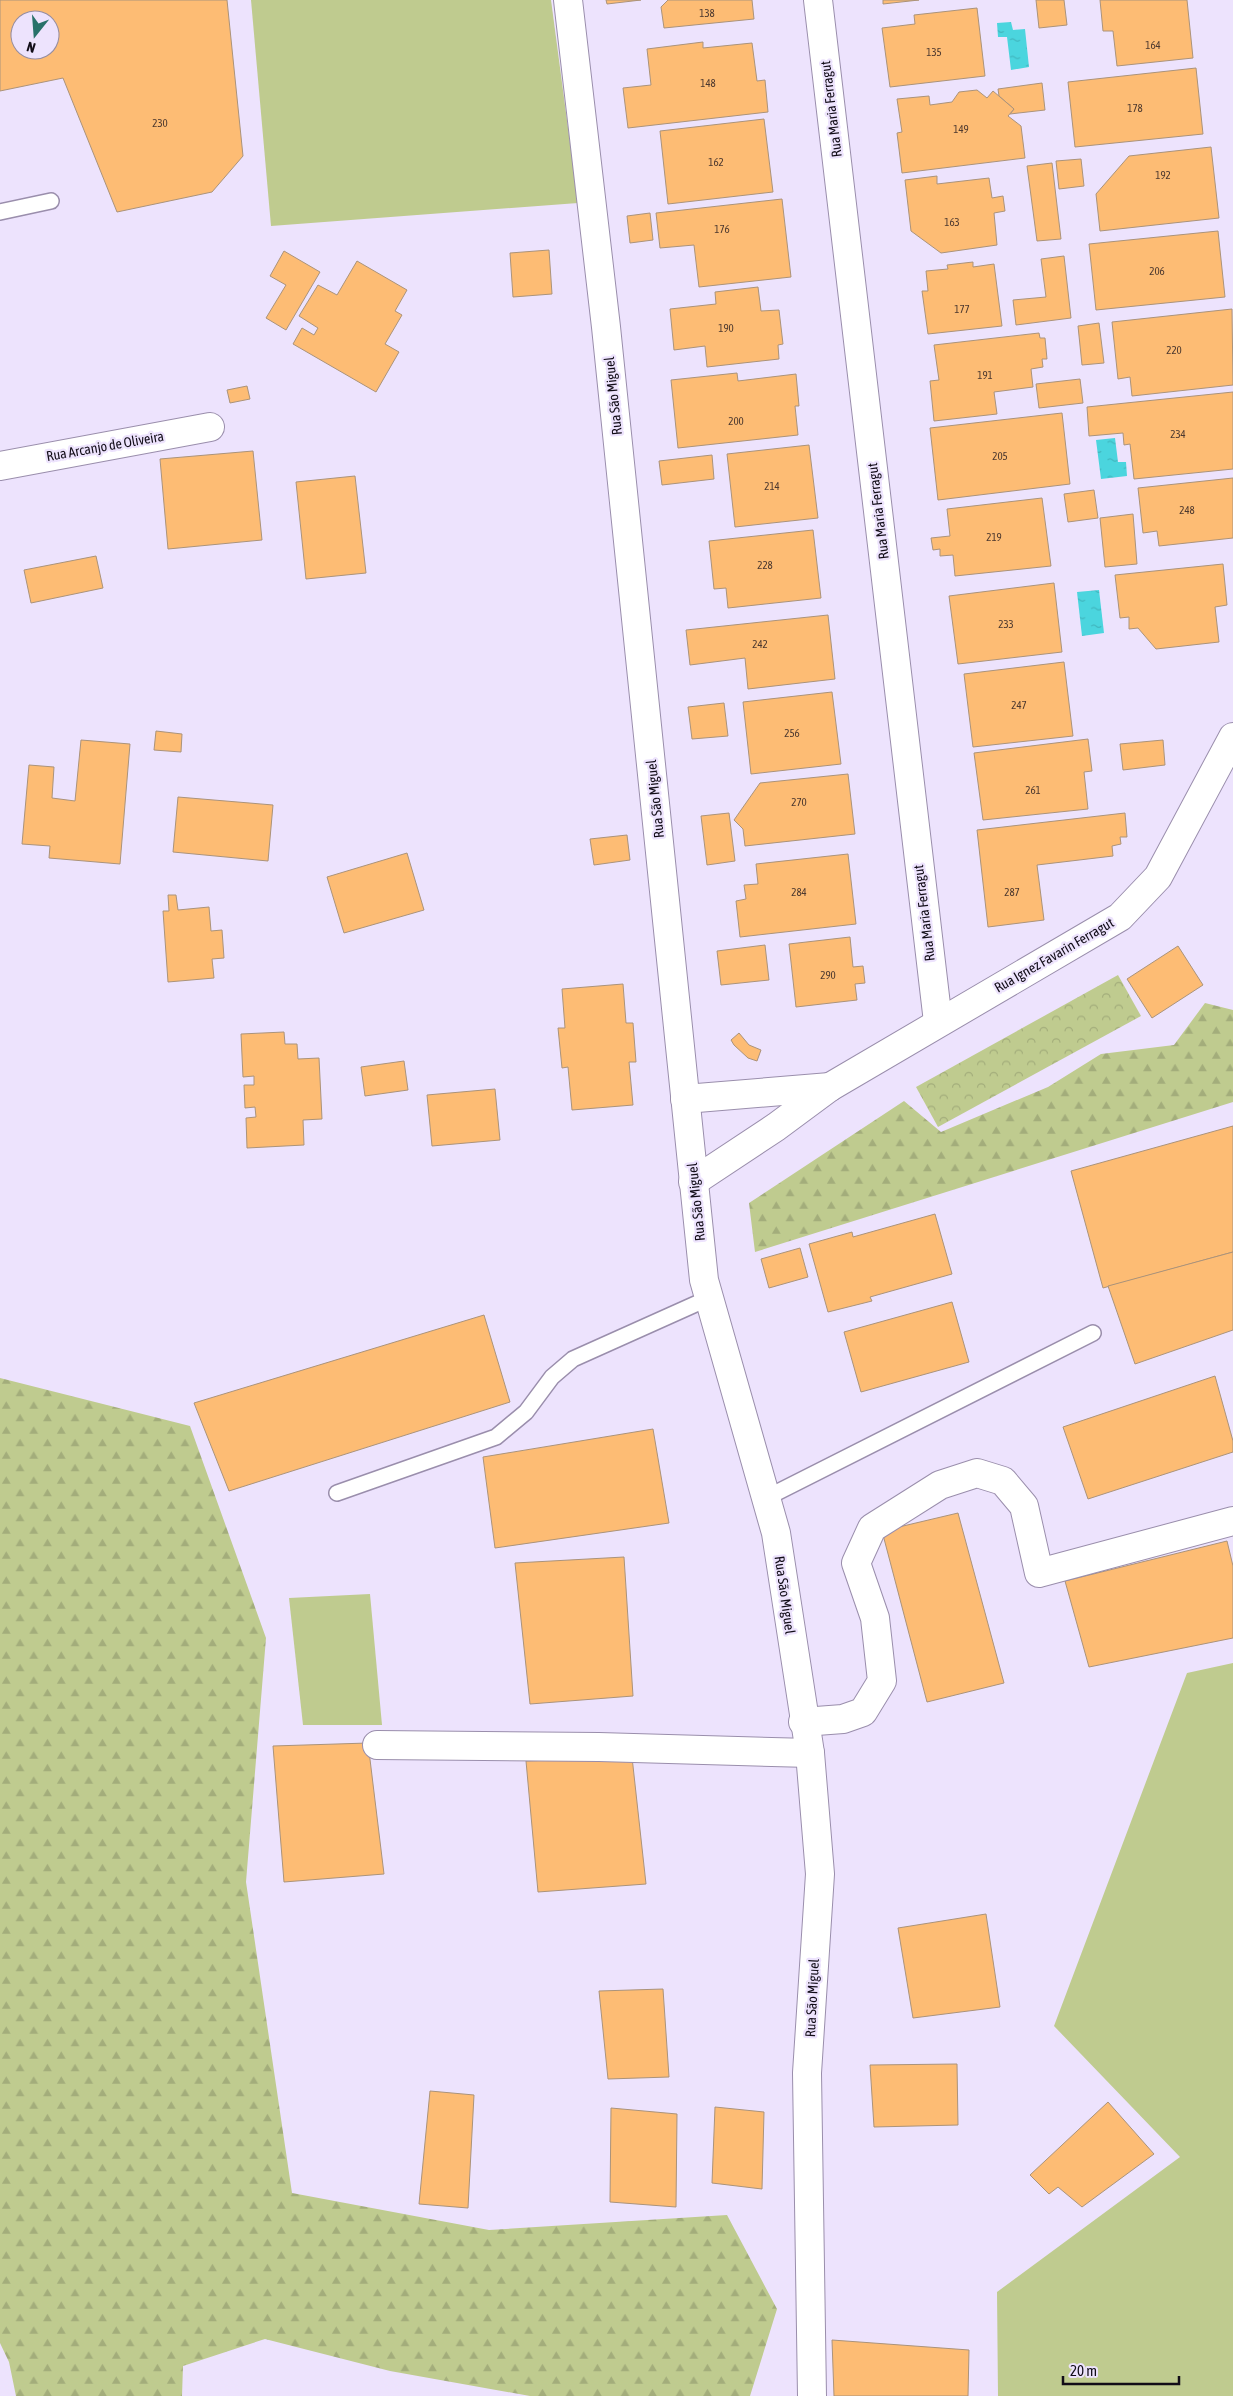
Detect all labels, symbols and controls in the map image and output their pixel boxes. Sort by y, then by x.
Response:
house number: 138 [699,7,715,19]
north arrow [10,10,60,60]
text: N [25,39,37,56]
house number: 164 [1145,39,1161,51]
house number: 135 [926,46,942,58]
street label: Rua Maria Ferragut [817,60,845,158]
house number: 148 [700,77,716,89]
house number: 178 [1127,102,1143,114]
house number: 230 [152,117,168,129]
house number: 149 [953,123,969,135]
house number: 162 [708,156,724,168]
house number: 192 [1155,169,1171,181]
house number: 163 [944,216,960,228]
house number: 176 [714,223,730,235]
house number: 206 [1149,265,1165,277]
house number: 177 [954,303,970,315]
house number: 190 [718,322,734,334]
house number: 220 [1166,344,1182,356]
street label: Rua São Miguel [601,356,625,436]
house number: 191 [977,369,993,381]
house number: 200 [728,415,744,427]
street label: Rua Arcanjo de Oliveira [45,428,165,464]
house number: 234 [1170,428,1186,440]
house number: 205 [992,450,1008,462]
street label: Rua Maria Ferragut [864,462,892,560]
house number: 214 [764,480,780,492]
house number: 248 [1179,504,1195,516]
house number: 219 [986,531,1002,543]
house number: 228 [757,559,773,571]
house number: 233 [998,618,1014,630]
house number: 242 [752,638,768,650]
house number: 247 [1011,699,1027,711]
house number: 256 [784,727,800,739]
street label: Rua São Miguel [643,759,667,839]
house number: 261 [1025,784,1041,796]
house number: 270 [791,796,807,808]
street label: Rua Maria Ferragut [910,864,938,962]
house number: 284 [791,886,807,898]
house number: 287 [1004,886,1020,898]
street label: Rua Ignez Favarin Ferragut [992,914,1116,996]
house number: 290 [820,969,836,981]
street label: Rua São Miguel [684,1162,708,1242]
street label: Rua São Miguel [772,1555,798,1635]
street label: Rua São Miguel [802,1958,822,2038]
scale bar [1063,2354,1179,2386]
text: 20 m [1070,2362,1097,2379]

